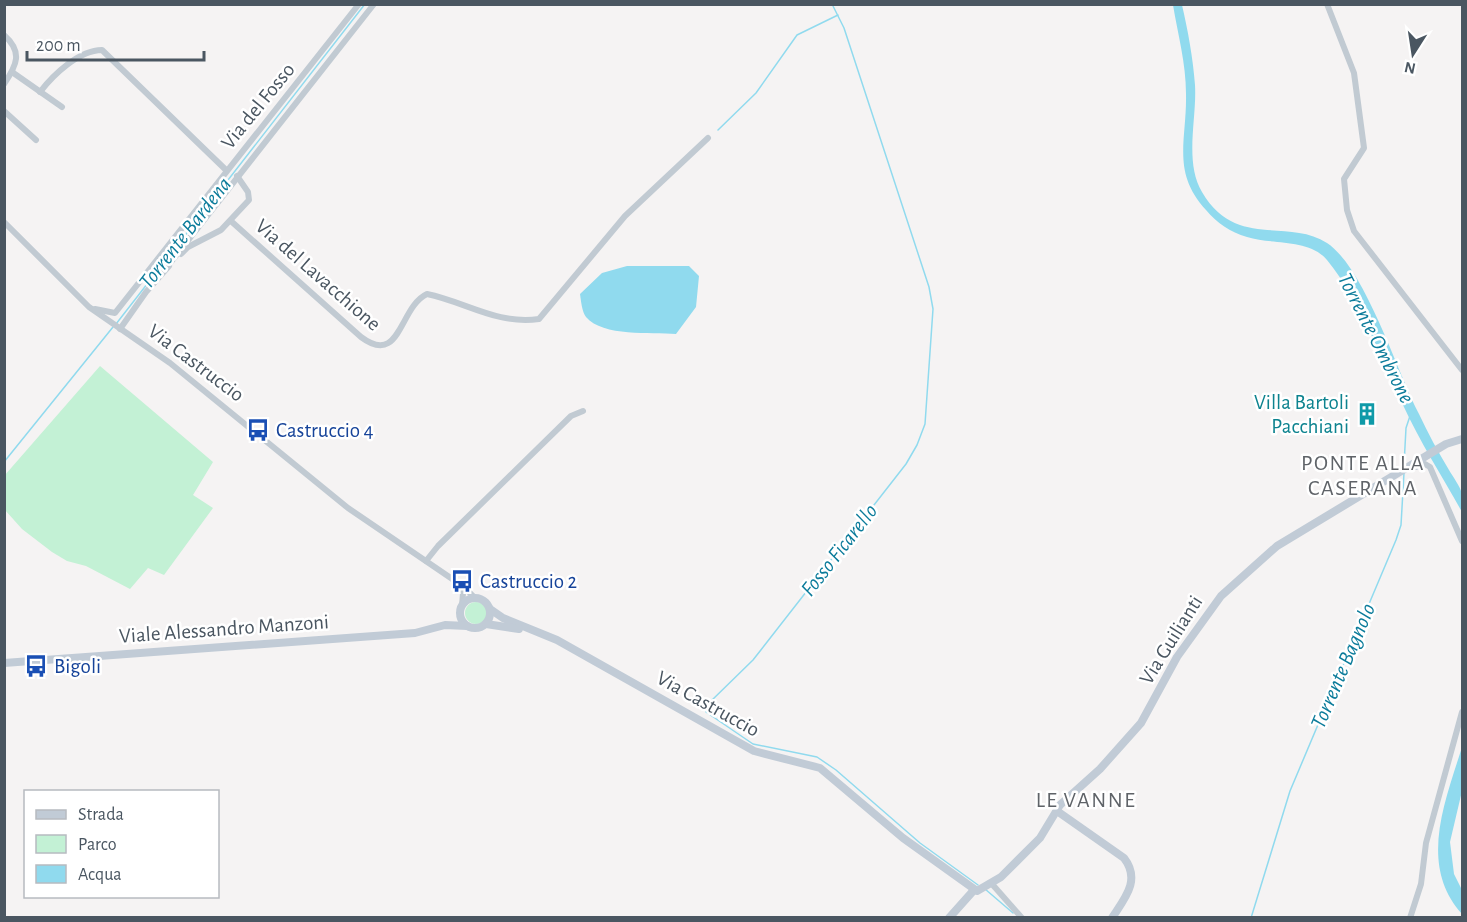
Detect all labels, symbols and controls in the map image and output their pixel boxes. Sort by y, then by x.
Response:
scale bar [27,24,204,62]
north arrow [1383,24,1443,84]
text: 200 m [36,37,81,55]
street label: Via del Fosso [217,59,299,153]
text: N [1403,59,1417,77]
water label: Torrente Bardena [135,173,235,293]
street label: Via del Lavacchione [251,215,385,335]
water label: Torrente Ombrone [1334,269,1418,407]
street label: Via Castruccio [144,320,248,406]
place label: Villa Bartoli Pacchiani [1254,392,1349,437]
building icon: Villa Bartoli Pacchiani [1354,401,1380,427]
bus stop icon: Castruccio 4 [245,417,271,443]
place label: Castruccio 4 [276,420,374,441]
district label: PONTE ALLA CASERANA [1301,452,1425,499]
water label: Fosso Ficarello [796,500,882,600]
bus stop icon: Castruccio 2 [449,568,475,594]
place label: Castruccio 2 [480,571,577,592]
street label: Via Guilianti [1135,592,1207,688]
water label: Torrente Bagnolo [1307,600,1379,732]
street label: Viale Alessandro Manzoni [118,611,330,647]
bus stop icon: Bigoli [23,653,49,679]
place label: Bigoli [54,656,101,677]
street label: Via Castruccio [653,667,763,741]
district label: LE VANNE [1036,789,1136,811]
legend [24,790,219,898]
text: Strada [78,806,124,824]
text: Parco [78,836,117,854]
text: Acqua [78,866,122,884]

